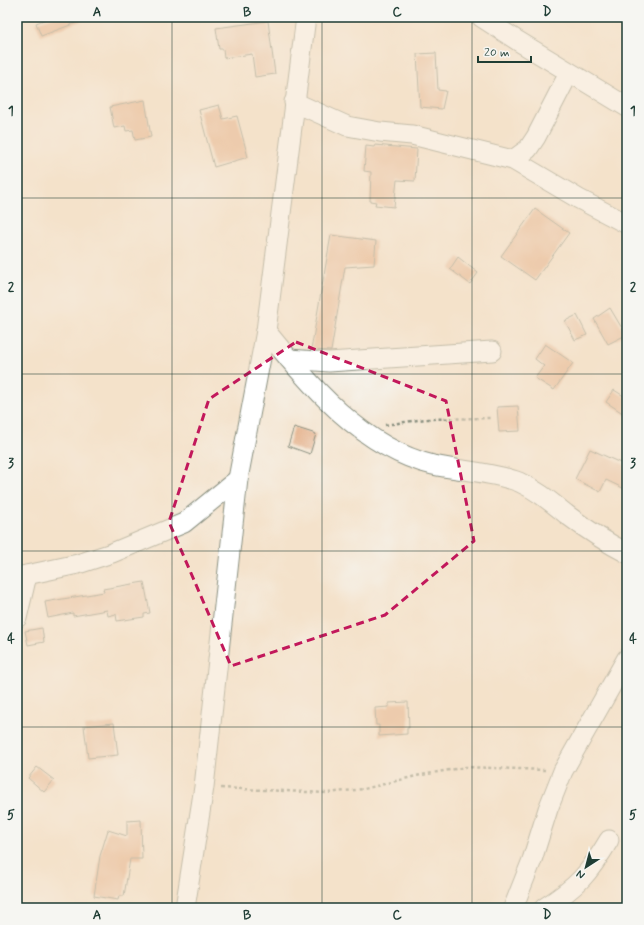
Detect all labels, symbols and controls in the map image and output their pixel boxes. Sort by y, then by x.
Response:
text: A [93,4,101,21]
text: B [243,4,252,21]
text: C [392,4,402,21]
text: D [543,4,552,21]
scale bar [478,38,531,64]
text: 20 m [484,45,510,61]
text: 1 [8,103,14,120]
text: 1 [630,103,636,120]
text: 2 [8,279,15,296]
text: 2 [630,279,637,296]
text: 3 [8,455,14,472]
text: 3 [630,455,636,472]
text: 4 [7,631,15,648]
text: 4 [629,631,637,648]
text: 5 [7,807,15,824]
text: 5 [629,807,637,824]
north arrow [566,847,606,887]
text: N [574,866,588,882]
text: A [93,907,101,924]
text: B [243,907,252,924]
text: C [392,907,402,924]
text: D [543,907,552,924]

